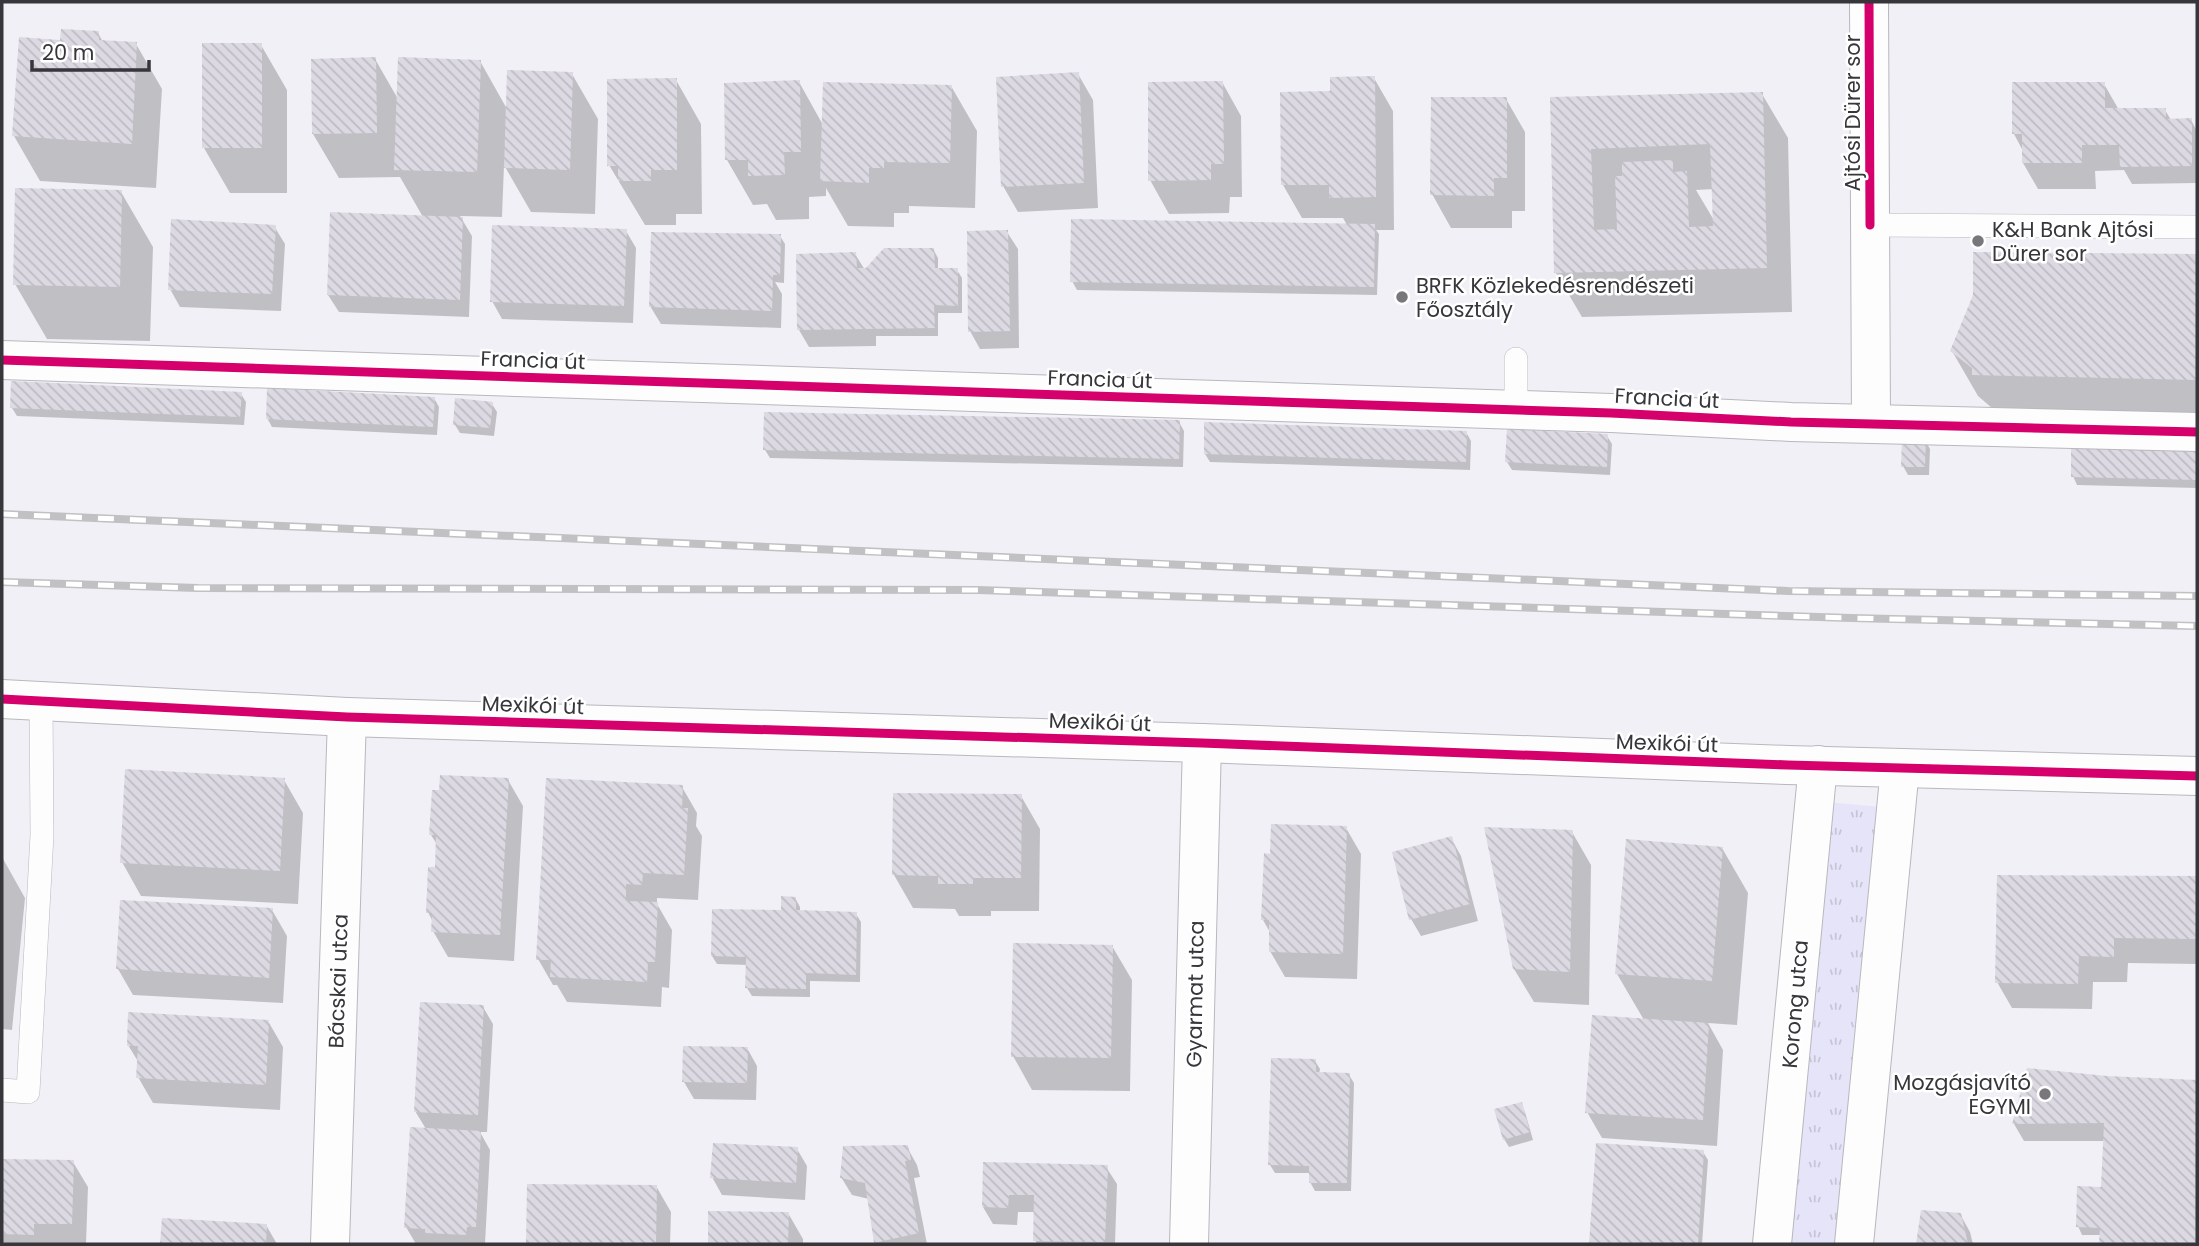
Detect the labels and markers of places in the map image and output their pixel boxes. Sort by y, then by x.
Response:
place label: K&H Bank Ajtósi Dürer sor [1992,215,2154,268]
marker: K&H Bank Ajtósi Dürer sor [1970,233,1986,249]
place label: BRFK Közlekedésrendészeti Főosztály [1416,271,1694,324]
marker: BRFK Közlekedésrendészeti Főosztály [1394,289,1410,305]
place label: Mozgásjavító EGYMI [1893,1068,2031,1121]
marker: Mozgásjavító EGYMI [2037,1086,2053,1102]

